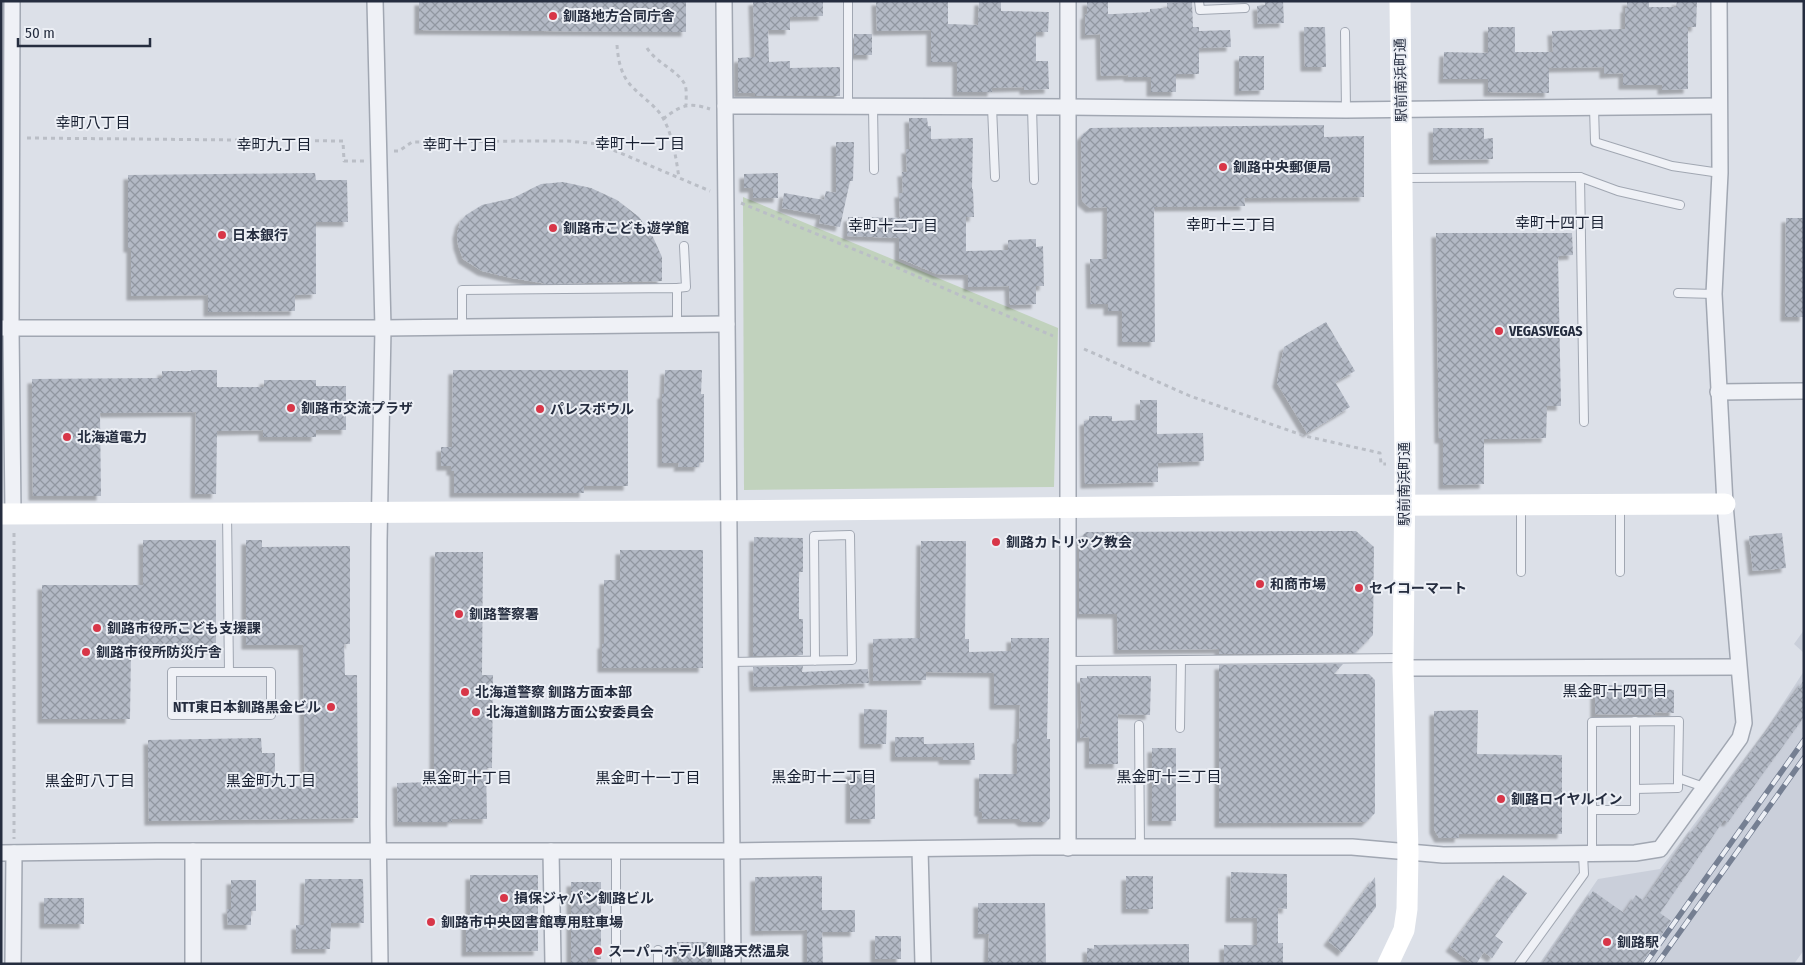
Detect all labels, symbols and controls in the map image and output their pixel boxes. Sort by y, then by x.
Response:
place label: 釧路地方合同庁舎 [563,8,675,25]
marker: 釧路地方合同庁舎 [547,10,559,22]
scale bar [18,15,150,47]
text: 50 m [25,24,55,42]
street label: 駅前南浜町通 [1392,38,1410,122]
district label: 幸町八丁目 [55,114,131,132]
district label: 幸町十一丁目 [595,135,685,153]
district label: 幸町九丁目 [236,136,312,154]
district label: 幸町十丁目 [422,136,498,154]
place label: 釧路中央郵便局 [1233,159,1331,176]
marker: 釧路中央郵便局 [1217,161,1229,173]
district label: 幸町十四丁目 [1515,214,1605,232]
district label: 幸町十三丁目 [1186,216,1276,234]
district label: 幸町十二丁目 [848,217,938,235]
place label: 釧路市こども遊学館 [563,220,689,237]
marker: 釧路市こども遊学館 [547,222,559,234]
place label: 日本銀行 [232,227,288,244]
marker: 日本銀行 [216,229,228,241]
place label: VEGASVEGAS [1508,323,1583,340]
marker: VEGASVEGAS [1493,325,1505,337]
place label: 釧路市交流プラザ [301,400,413,417]
place label: パレスボウル [550,401,634,418]
marker: 釧路市交流プラザ [285,402,297,414]
marker: パレスボウル [534,403,546,415]
place label: 北海道電力 [77,429,147,446]
marker: 北海道電力 [61,431,73,443]
street label: 駅前南浜町通 [1396,442,1413,526]
place label: 釧路カトリック教会 [1006,534,1132,551]
marker: 釧路カトリック教会 [990,536,1002,548]
place label: 和商市場 [1270,576,1326,593]
marker: 和商市場 [1254,578,1266,590]
place label: セイコーマート [1369,580,1467,597]
marker: セイコーマート [1353,582,1365,594]
place label: 釧路警察署 [469,606,539,623]
marker: 釧路警察署 [453,608,465,620]
place label: 釧路市役所こども支援課 [107,620,261,637]
marker: 釧路市役所こども支援課 [91,622,103,634]
place label: 釧路市役所防災庁舎 [96,644,222,661]
marker: 釧路市役所防災庁舎 [80,646,92,658]
district label: 黒金町十四丁目 [1562,682,1668,700]
place label: 北海道警察 釧路方面本部 [475,684,632,701]
marker: 北海道警察 釧路方面本部 [459,686,471,698]
place label: NTT東日本釧路黒金ビル [173,699,321,716]
marker: NTT東日本釧路黒金ビル [325,701,337,713]
place label: 北海道釧路方面公安委員会 [486,704,654,721]
marker: 北海道釧路方面公安委員会 [470,706,482,718]
district label: 黒金町十二丁目 [771,768,877,786]
district label: 黒金町十三丁目 [1116,768,1222,786]
district label: 黒金町十丁目 [422,769,512,787]
district label: 黒金町十一丁目 [595,769,701,787]
district label: 黒金町八丁目 [45,772,135,790]
district label: 黒金町九丁目 [226,772,316,790]
place label: 釧路ロイヤルイン [1511,791,1623,808]
marker: 釧路ロイヤルイン [1495,793,1507,805]
place label: 損保ジャパン釧路ビル [514,890,654,907]
marker: 損保ジャパン釧路ビル [498,892,510,904]
place label: 釧路市中央図書館専用駐車場 [441,914,623,931]
marker: 釧路市中央図書館専用駐車場 [425,916,437,928]
place label: 釧路駅 [1617,934,1659,951]
marker: 釧路駅 [1601,936,1613,948]
place label: スーパーホテル釧路天然温泉 [608,943,790,960]
marker: スーパーホテル釧路天然温泉 [592,945,604,957]

